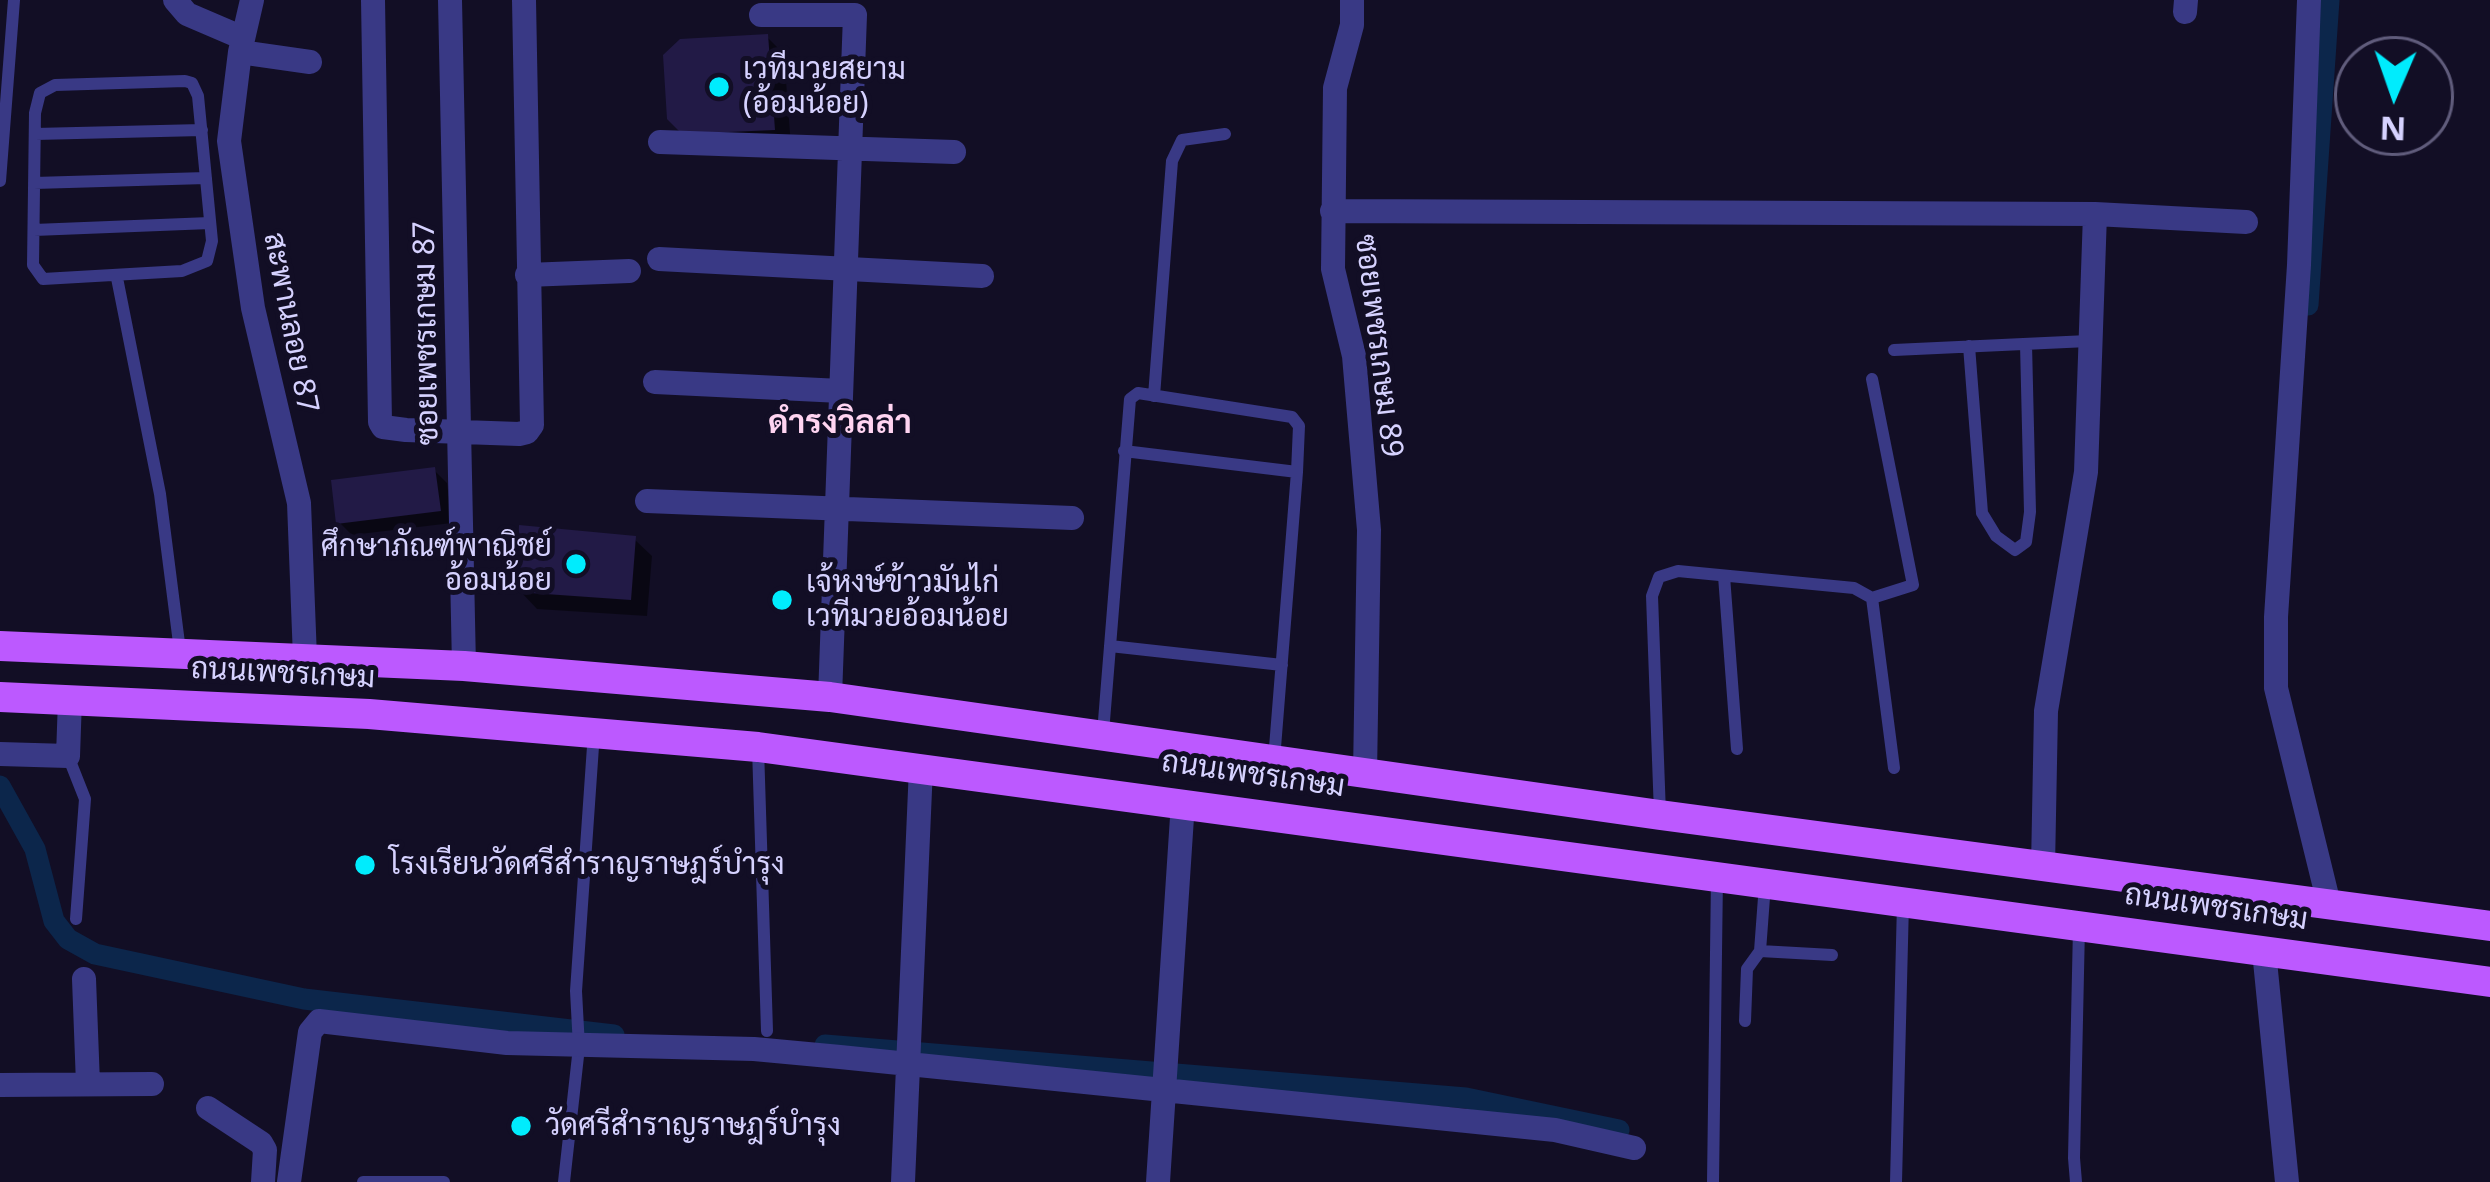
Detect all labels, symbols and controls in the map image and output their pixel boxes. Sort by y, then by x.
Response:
north arrow [2334,36,2454,156]
place label: เวทีมวยสยาม (อ้อมน้อย) [743,52,906,122]
marker: เวทีมวยสยาม (อ้อมน้อย) [706,74,732,100]
text: N [2379,107,2407,152]
street label: ซอยเพชรเกษม 87 [407,221,447,445]
street label: สะพานลอย 87 [255,230,325,416]
street label: ซอยเพชรเกษม 89 [1346,233,1410,459]
district label: ดำรงวิลล่า [768,404,912,444]
place label: ศึกษาภัณฑ์พาณิชย์ อ้อมน้อย [321,529,552,600]
marker: ศึกษาภัณฑ์พาณิชย์ อ้อมน้อย [563,551,589,577]
place label: เจ้หงษ์ข้าวมันไก่ เวทีมวยอ้อมน้อย [806,565,1009,636]
marker: เจ้หงษ์ข้าวมันไก่ เวทีมวยอ้อมน้อย [769,587,795,613]
street label: ถนนเพชรเกษม [190,651,376,697]
street label: ถนนเพชรเกษม [1159,744,1347,806]
place label: โรงเรียนวัดศรีสําราญราษฎร์บํารุง [389,847,785,883]
marker: โรงเรียนวัดศรีสําราญราษฎร์บํารุง [352,852,378,878]
street label: ถนนเพชรเกษม [2122,877,2310,939]
place label: วัดศรีสําราญราษฎร์บํารุง [545,1108,841,1144]
marker: วัดศรีสําราญราษฎร์บํารุง [508,1113,534,1139]

